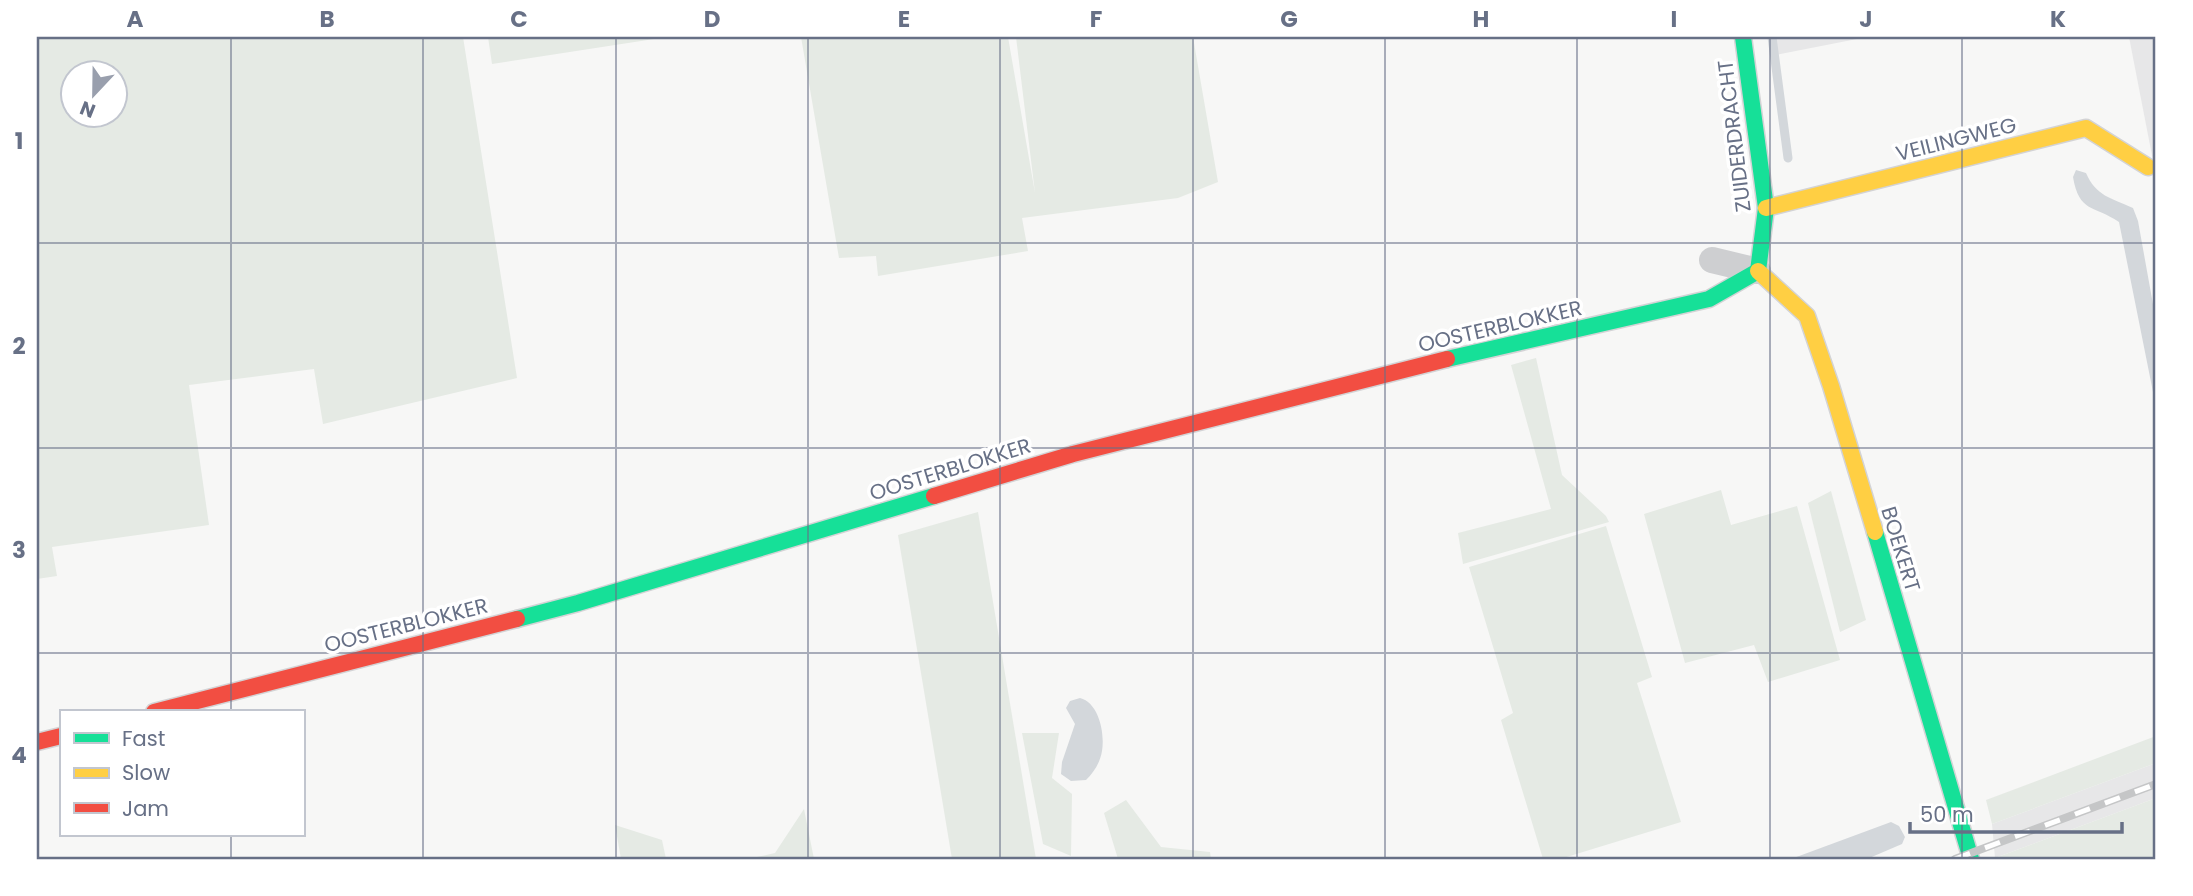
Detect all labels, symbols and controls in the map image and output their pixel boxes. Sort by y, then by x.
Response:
text: A [127,3,144,35]
text: B [319,3,335,35]
text: C [510,3,528,35]
text: D [704,3,720,35]
text: E [898,3,910,35]
text: F [1090,3,1102,35]
text: G [1280,3,1298,35]
text: H [1473,3,1489,35]
text: I [1671,3,1677,35]
text: J [1859,3,1873,35]
text: K [2050,3,2066,35]
street label: ZUIDERDRACHT [1710,58,1758,214]
north arrow [60,60,130,130]
text: N [76,94,100,124]
street label: VEILINGWEG [1893,110,2019,168]
text: 1 [15,125,23,157]
street label: OOSTERBLOKKER [1415,293,1585,359]
text: 2 [12,330,26,362]
street label: OOSTERBLOKKER [866,431,1034,507]
street label: BOEKERT [1874,503,1928,595]
text: 3 [12,534,26,566]
street label: OOSTERBLOKKER [321,591,491,659]
legend [60,710,304,836]
text: Fast [122,724,165,753]
text: 4 [11,739,27,771]
text: Slow [122,758,170,787]
scale bar [1910,791,2121,835]
text: Jam [122,794,169,823]
text: 50 m [1920,800,1974,829]

